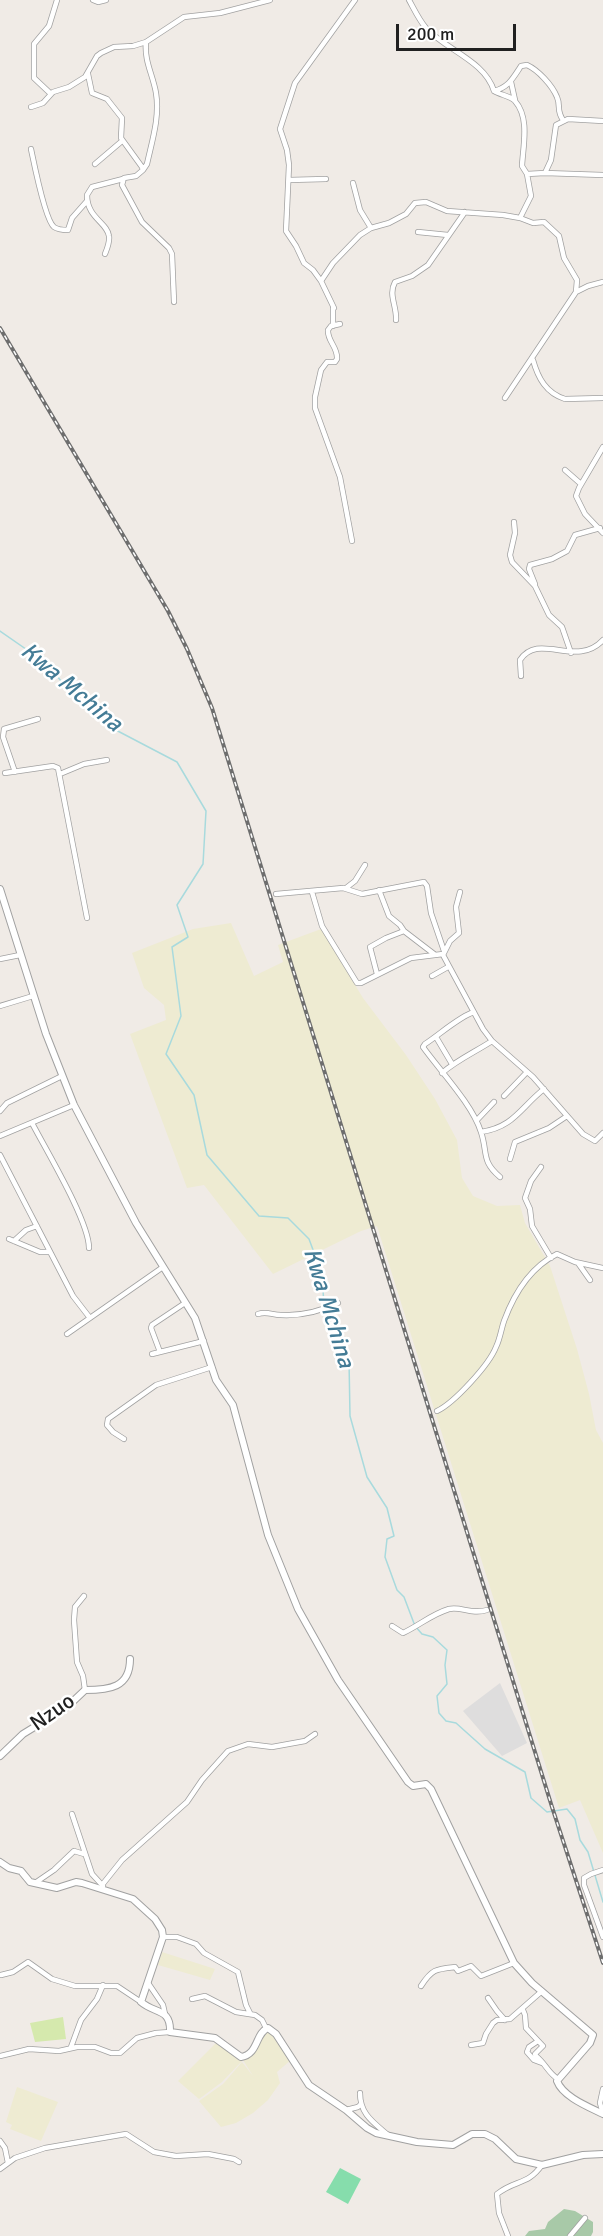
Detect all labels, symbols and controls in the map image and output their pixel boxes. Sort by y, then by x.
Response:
scale bar [399,12,519,50]
text: 200 m [407,23,454,45]
water label: Kwa Mchina [14,637,128,739]
water label: Kwa Mchina [296,1245,360,1371]
street label: Nzuo [26,1688,80,1738]

